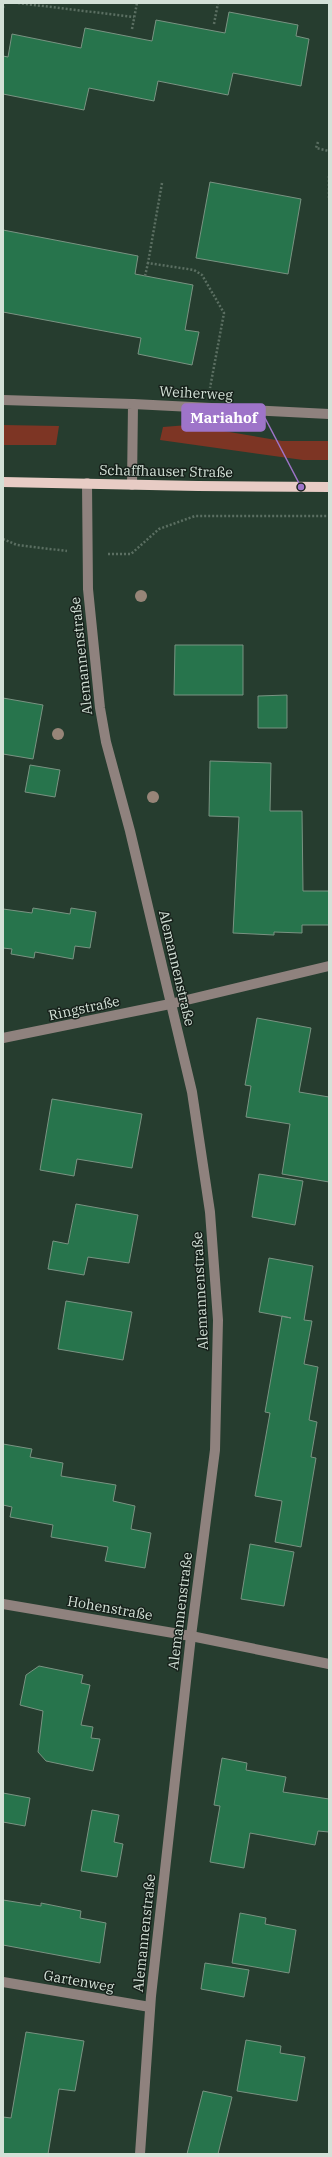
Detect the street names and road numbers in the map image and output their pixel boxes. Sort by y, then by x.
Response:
street label: Weiherweg [159,382,234,404]
street label: Schaffhauser Straße [99,461,233,481]
street label: Alemannenstraße [66,596,96,716]
street label: Alemannenstraße [155,908,199,1028]
street label: Ringstraße [47,992,121,1024]
street label: Alemannenstraße [188,1231,212,1351]
street label: Alemannenstraße [164,1551,196,1671]
street label: Hohenstraße [66,1592,154,1624]
street label: Alemannenstraße [129,1873,159,1993]
street label: Gartenweg [42,1966,116,1996]

